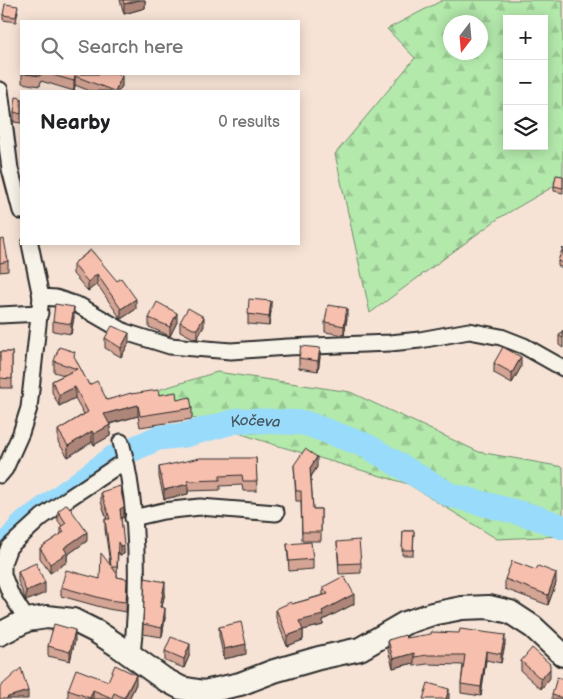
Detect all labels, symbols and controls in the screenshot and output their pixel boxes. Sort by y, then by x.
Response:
north arrow [443,15,488,60]
map controls [503,15,548,150]
button: + [503,15,548,60]
search box [20,20,300,75]
icon: search [38,34,66,62]
text: Search here [78,36,183,59]
button: − [503,60,548,105]
button: layers [503,105,548,150]
text: Nearby [40,110,110,135]
text: 0 results [218,113,280,132]
water label: Kočeva [228,410,281,432]

